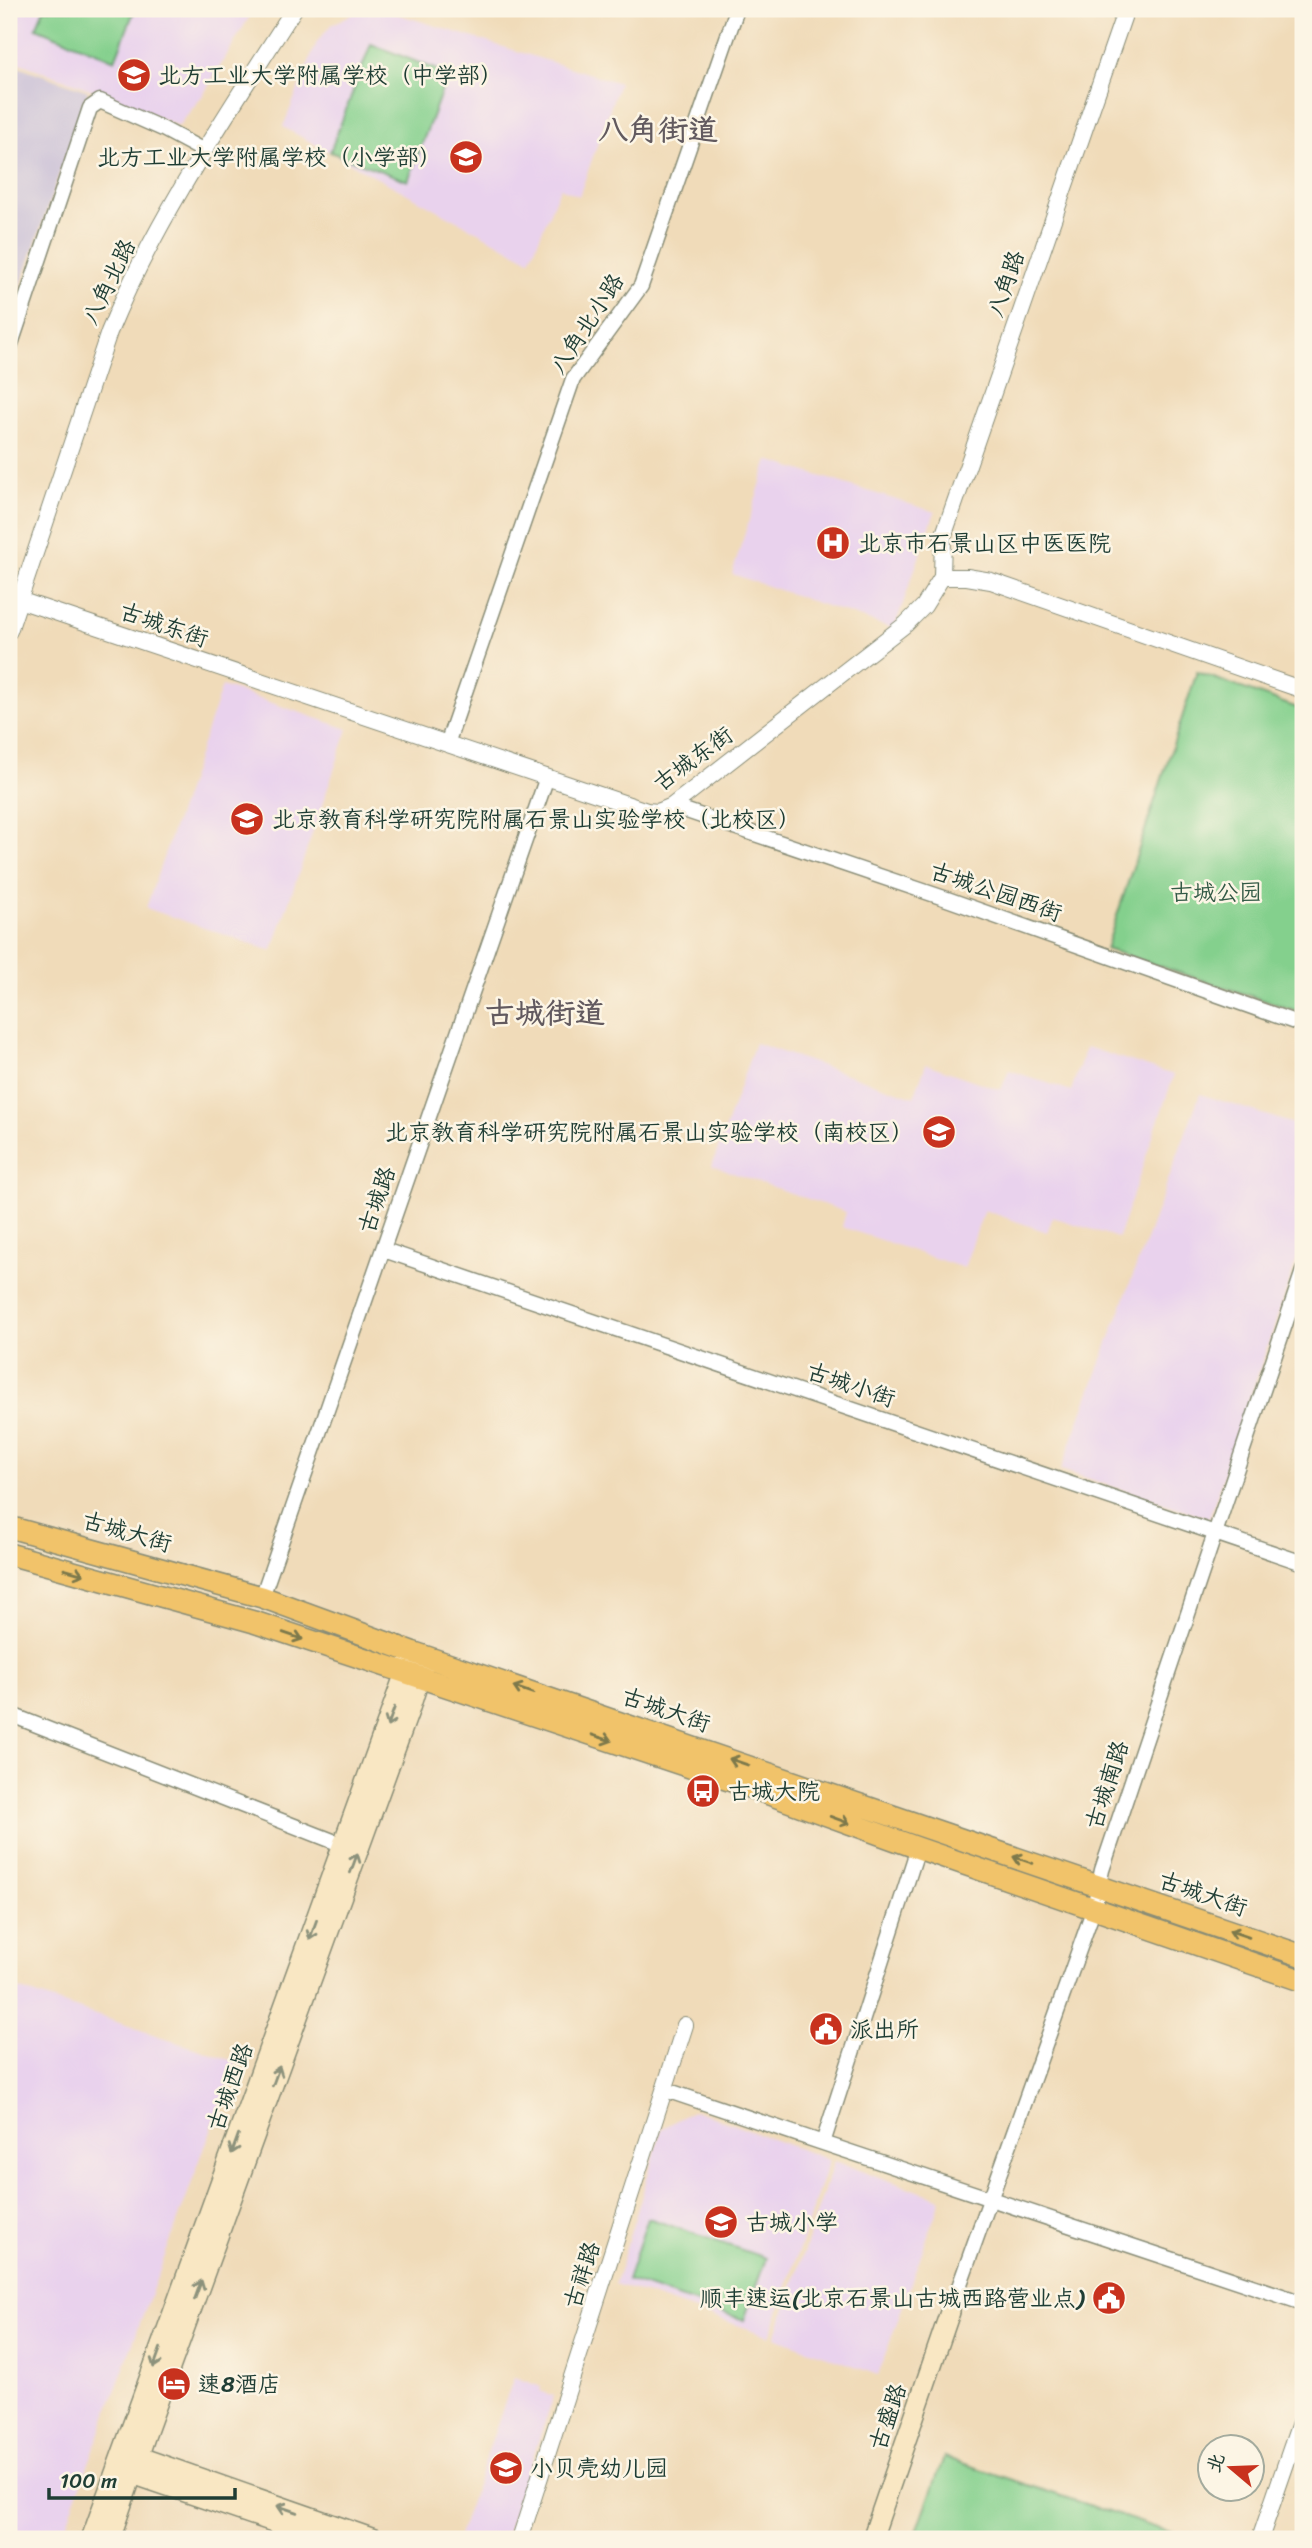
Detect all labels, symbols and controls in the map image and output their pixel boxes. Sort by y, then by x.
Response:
place label: 北方工业大学附属学校（中学部） [158,55,503,96]
school or university icon: 北方工业大学附属学校（中学部） [115,56,153,94]
district label: 八角街道 [598,103,718,157]
place label: 北方工业大学附属学校（小学部） [97,137,442,178]
school or university icon: 北方工业大学附属学校（小学部） [447,138,485,176]
street label: 八角北路 [70,232,148,332]
street label: 八角路 [975,245,1037,323]
street label: 八角北小路 [538,265,636,383]
place label: 北京市石景山区中医医院 [858,523,1111,564]
hospital icon: 北京市石景山区中医医院 [814,524,852,562]
street label: 古城东街 [114,591,214,659]
street label: 古城东街 [644,715,742,803]
place label: 北京教育科学研究院附属石景山实验学校（北校区） [272,799,801,840]
school or university icon: 北京教育科学研究院附属石景山实验学校（北校区） [228,800,266,838]
street label: 古城公园西街 [924,850,1068,934]
park label: 古城公园 [1170,872,1262,913]
district label: 古城街道 [485,986,605,1040]
place label: 北京教育科学研究院附属石景山实验学校（南校区） [385,1112,914,1153]
school or university icon: 北京教育科学研究院附属石景山实验学校（南校区） [920,1113,958,1151]
street label: 古城路 [346,1161,408,1239]
street label: 古城小街 [801,1351,901,1419]
street label: 古城大街 [77,1500,177,1564]
one-way arrow [63,1566,85,1579]
one-way arrow [282,1630,304,1643]
street label: 古城大街 [616,1676,716,1744]
one-way arrow [513,1683,535,1695]
one-way arrow [384,1705,396,1727]
one-way arrow [591,1732,613,1745]
street label: 古城南路 [1073,1735,1141,1835]
one-way arrow [728,1755,750,1767]
place label: 古城大院 [728,1771,820,1812]
bus stop icon: 古城大院 [684,1772,722,1810]
one-way arrow [829,1814,851,1827]
one-way arrow [349,1852,361,1874]
one-way arrow [1013,1853,1035,1865]
street label: 古城大街 [1153,1860,1253,1928]
one-way arrow [306,1919,318,1941]
one-way arrow [1228,1927,1250,1939]
place label: 派出所 [850,2009,919,2050]
public building icon: 派出所 [807,2010,845,2048]
street label: 古城西路 [195,2037,265,2137]
one-way arrow [271,2066,283,2088]
one-way arrow [228,2133,240,2155]
place label: 古城小学 [746,2202,838,2243]
school or university icon: 古城小学 [702,2203,740,2241]
street label: 古祥路 [552,2236,612,2314]
place label: 顺丰速运(北京石景山古城西路营业点) [700,2278,1086,2319]
public building icon: 顺丰速运(北京石景山古城西路营业点) [1090,2279,1128,2317]
one-way arrow [193,2280,205,2302]
one-way arrow [150,2346,162,2368]
place label: 速8酒店 [198,2364,281,2405]
hotel icon: 速8酒店 [155,2365,193,2403]
street label: 古盛路 [857,2378,919,2456]
north arrow [1196,2432,1266,2502]
place label: 小贝壳幼儿园 [530,2448,668,2489]
text: 北 [1197,2448,1234,2477]
school or university icon: 小贝壳幼儿园 [487,2449,525,2487]
scale bar [49,2457,234,2501]
text: 100 m [60,2462,117,2500]
one-way arrow [276,2501,298,2514]

